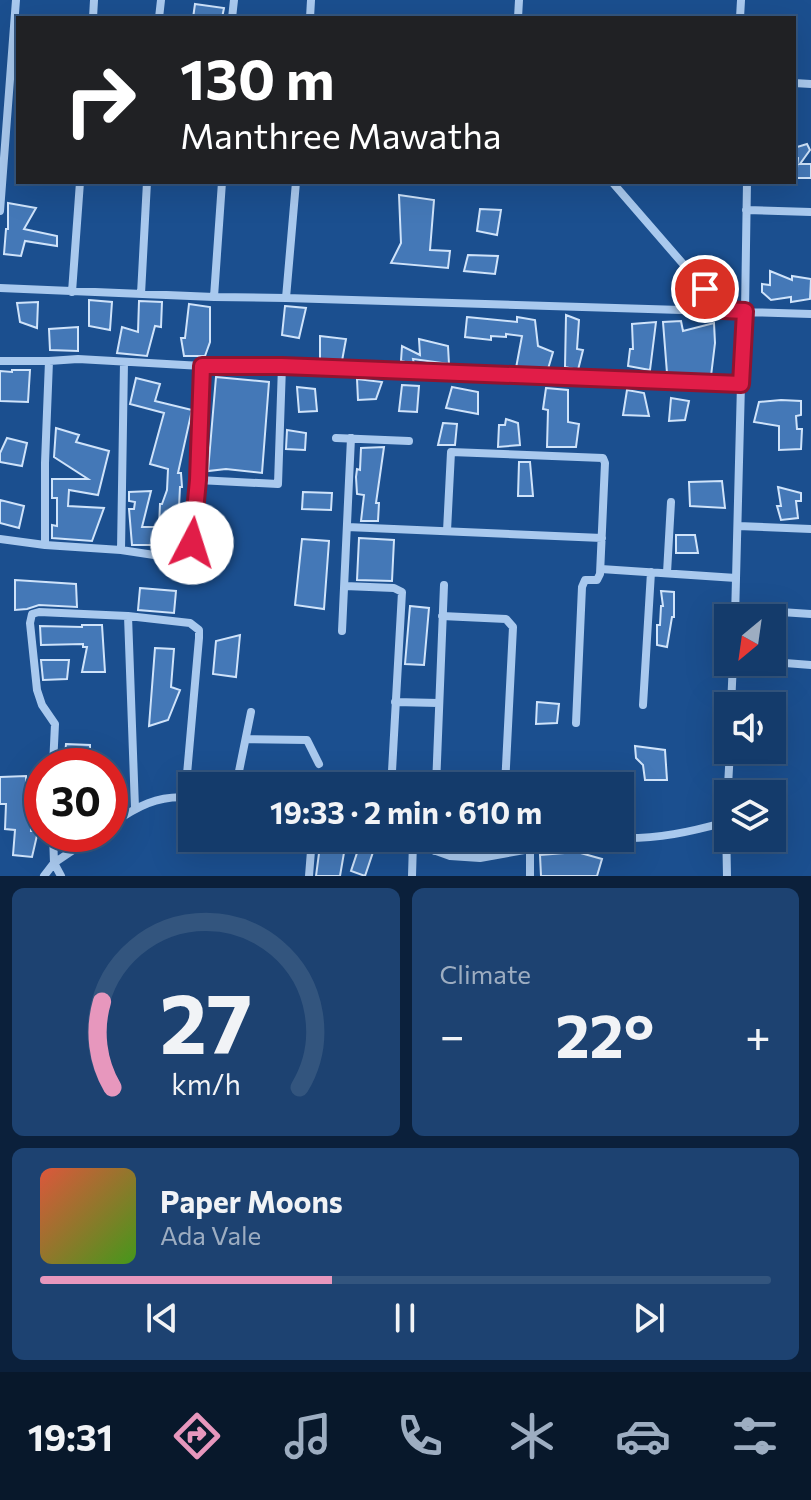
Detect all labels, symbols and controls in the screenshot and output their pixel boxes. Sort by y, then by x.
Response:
text: 130 m [180,43,335,112]
icon: right [48,48,152,152]
text: Manthree Mawatha [180,112,502,156]
pin [671,255,739,323]
icon: arrive [683,267,727,311]
position arrow [150,501,234,585]
north arrow [714,604,786,676]
map controls [714,604,786,852]
button: sound [714,692,786,764]
speed limit sign: 30 [24,748,128,852]
button: layers [714,780,786,852]
text: 19:33 · 2 min · 610 m [270,793,542,830]
text: Climate [440,958,531,989]
text: 27 [159,969,252,1071]
text: 22° [555,997,654,1070]
text: − [440,1007,465,1061]
text: + [745,1007,771,1061]
text: km/h [171,1066,241,1101]
text: Paper Moons [160,1182,343,1219]
text: Ada Vale [160,1219,261,1250]
icon: previous [140,1296,184,1340]
icon: pause [383,1296,427,1340]
icon: next [627,1296,671,1340]
icon: directions [169,1408,225,1464]
icon: music [280,1408,336,1464]
icon: phone [392,1408,448,1464]
icon: climate [504,1408,560,1464]
icon: car [615,1408,671,1464]
icon: filters [727,1408,783,1464]
text: 19:31 [28,1414,113,1458]

